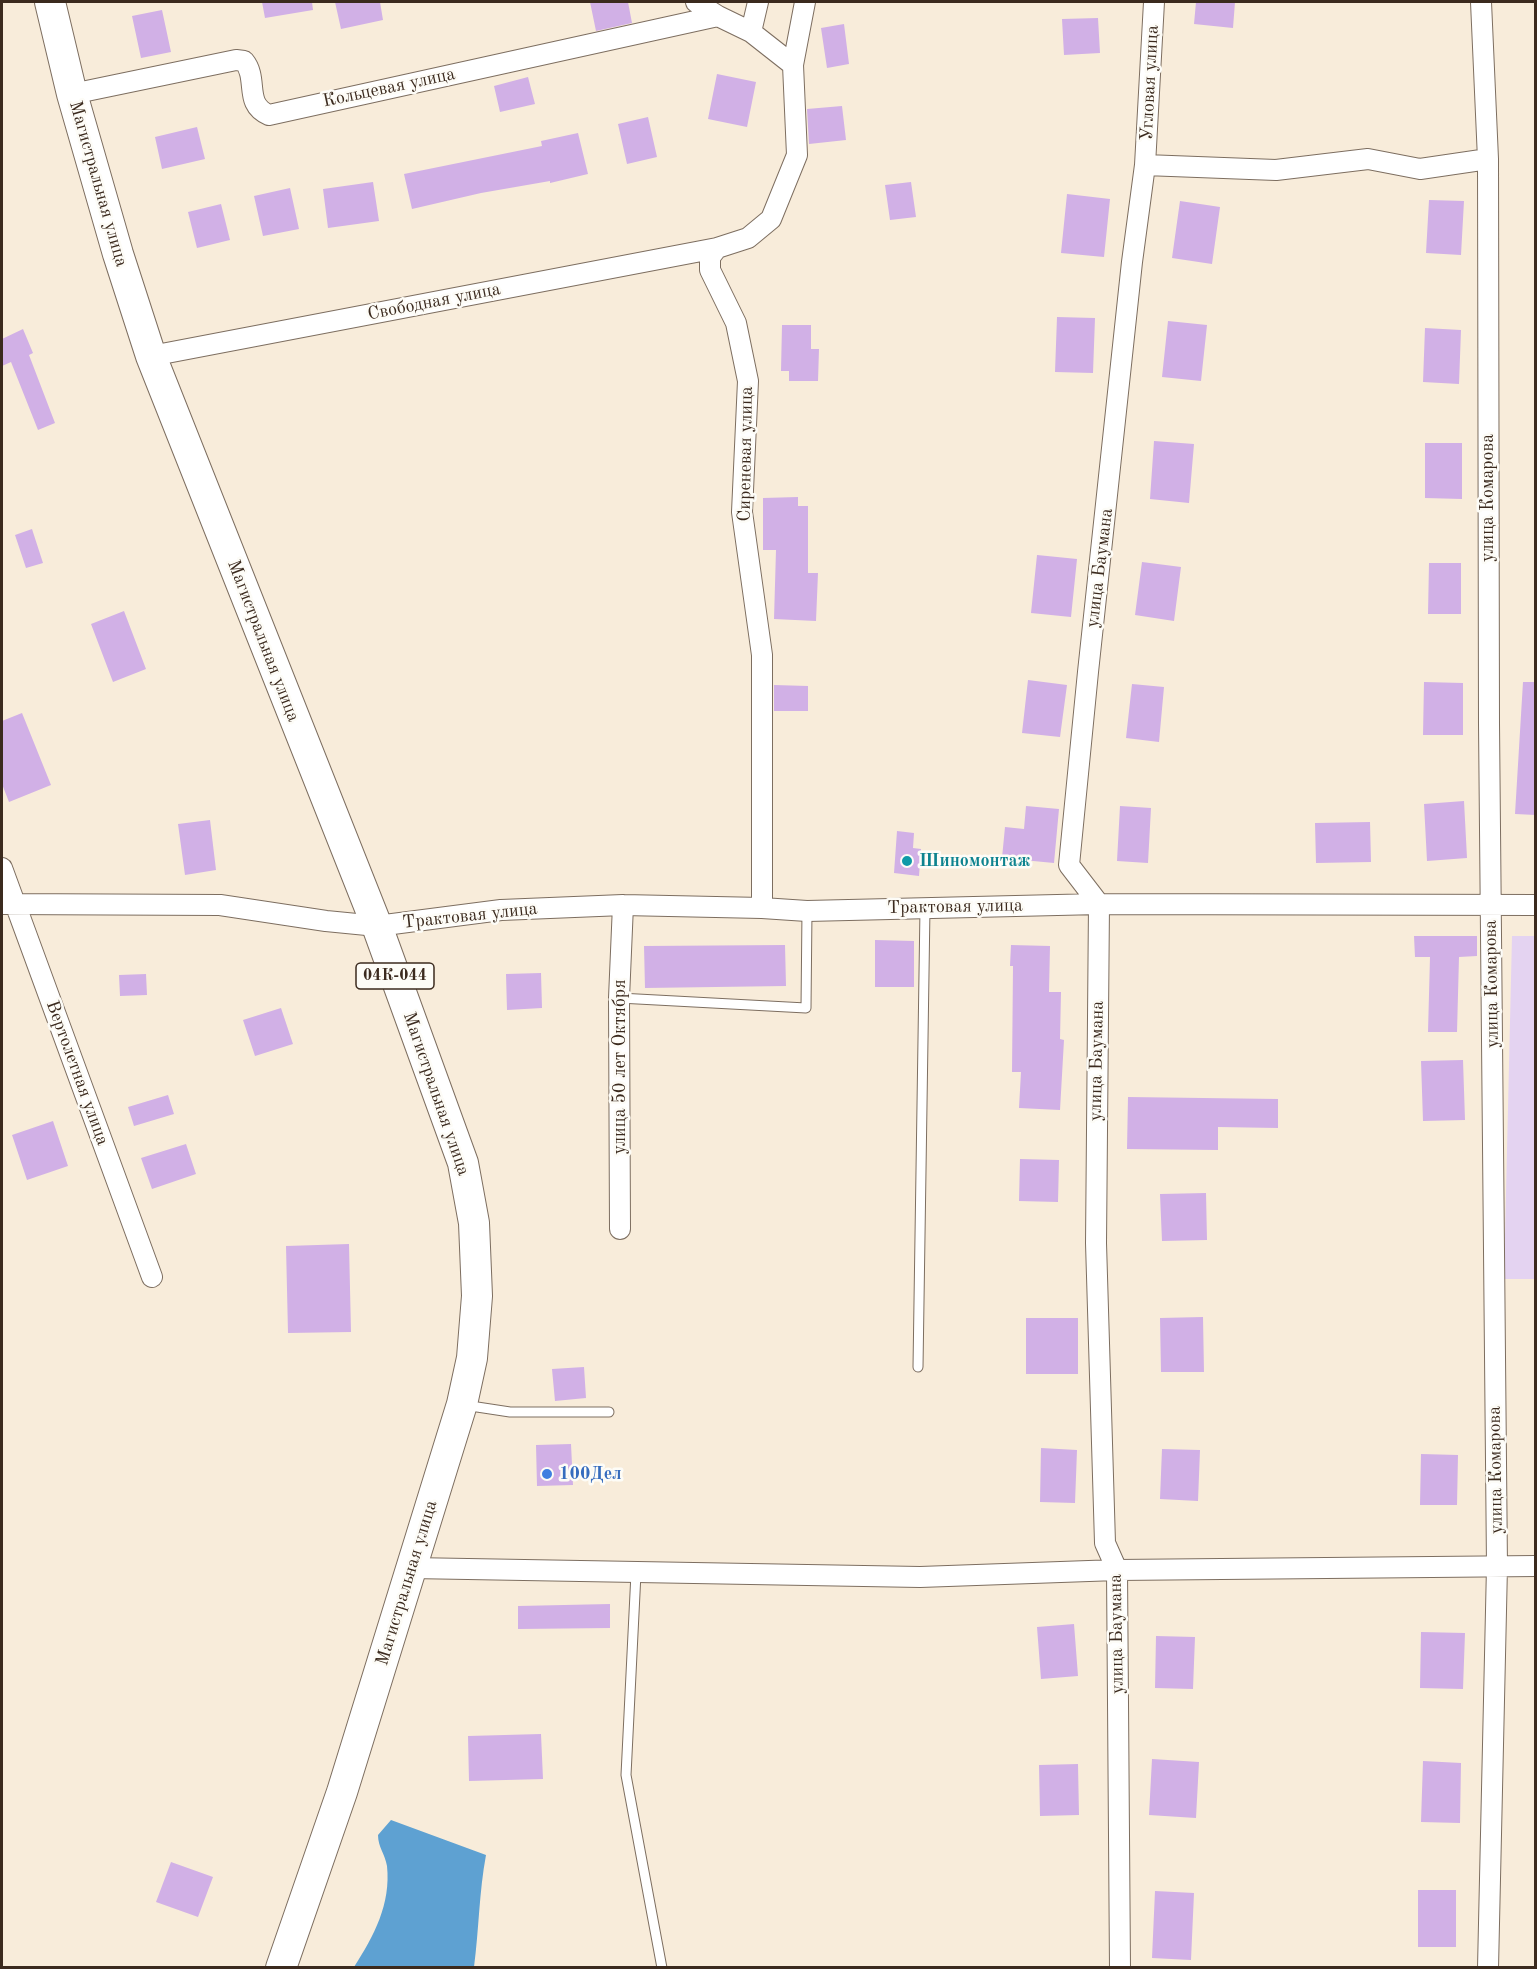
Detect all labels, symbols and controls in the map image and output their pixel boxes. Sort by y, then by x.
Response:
street label: Угловая улица [1136,25,1164,141]
street label: Кольцевая улица [321,63,457,113]
street label: Магистральная улица [64,98,132,270]
street label: Свободная улица [366,279,502,325]
street label: Сиреневая улица [734,386,758,522]
street label: улица Комарова [1477,434,1499,562]
street label: улица Баумана [1082,507,1118,629]
street label: Магистральная улица [222,557,304,725]
place label: Шиномонтаж [919,850,1031,872]
marker: Шиномонтаж [900,854,914,868]
street label: Трактовая улица [887,895,1023,919]
street label: Трактовая улица [401,898,539,934]
street label: улица Комарова [1480,920,1504,1048]
road number: 04К-044 [356,963,434,989]
street label: улица 50 лет Октября [609,980,631,1154]
street label: Вертолетная улица [41,998,113,1148]
street label: улица Баумана [1085,1001,1109,1121]
street label: Магистральная улица [398,1009,474,1179]
street label: улица Комарова [1484,1406,1508,1534]
place label: 100Дел [559,1463,622,1485]
marker: 100Дел [540,1467,554,1481]
street label: Магистральная улица [372,1498,442,1668]
street label: улица Баумана [1105,1574,1129,1694]

